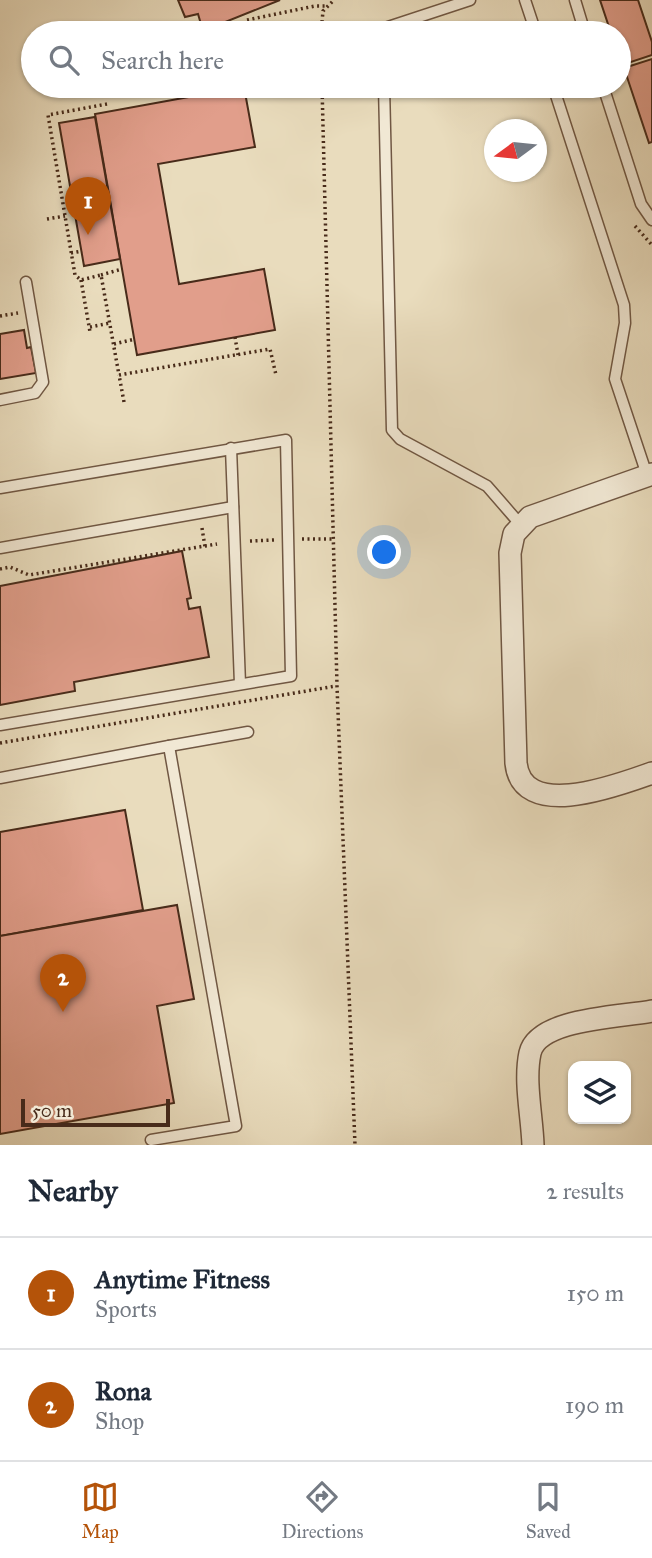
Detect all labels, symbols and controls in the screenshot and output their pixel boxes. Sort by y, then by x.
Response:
search box [21,21,631,98]
icon: search [45,41,83,79]
text: Search here [101,44,224,76]
north arrow [484,119,547,182]
pin: 1 [65,177,111,235]
your location [367,535,401,569]
pin: 2 [40,954,86,1012]
map controls [568,1061,631,1124]
button: layers [568,1061,631,1124]
scale bar [21,1096,170,1128]
text: 50 m [32,1099,72,1122]
text: Nearby [28,1173,118,1209]
text: 2 results [546,1177,624,1205]
text: Anytime Fitness [95,1263,270,1295]
text: 1 [46,1279,56,1307]
text: 150 m [567,1279,624,1307]
text: Sports [95,1295,157,1323]
text: Rona [95,1375,151,1407]
text: 2 [45,1391,57,1419]
text: 190 m [565,1391,624,1419]
text: Shop [95,1407,144,1435]
tab: Map [81,1478,119,1543]
tab: Directions [281,1478,363,1543]
tab: Saved [526,1478,571,1543]

